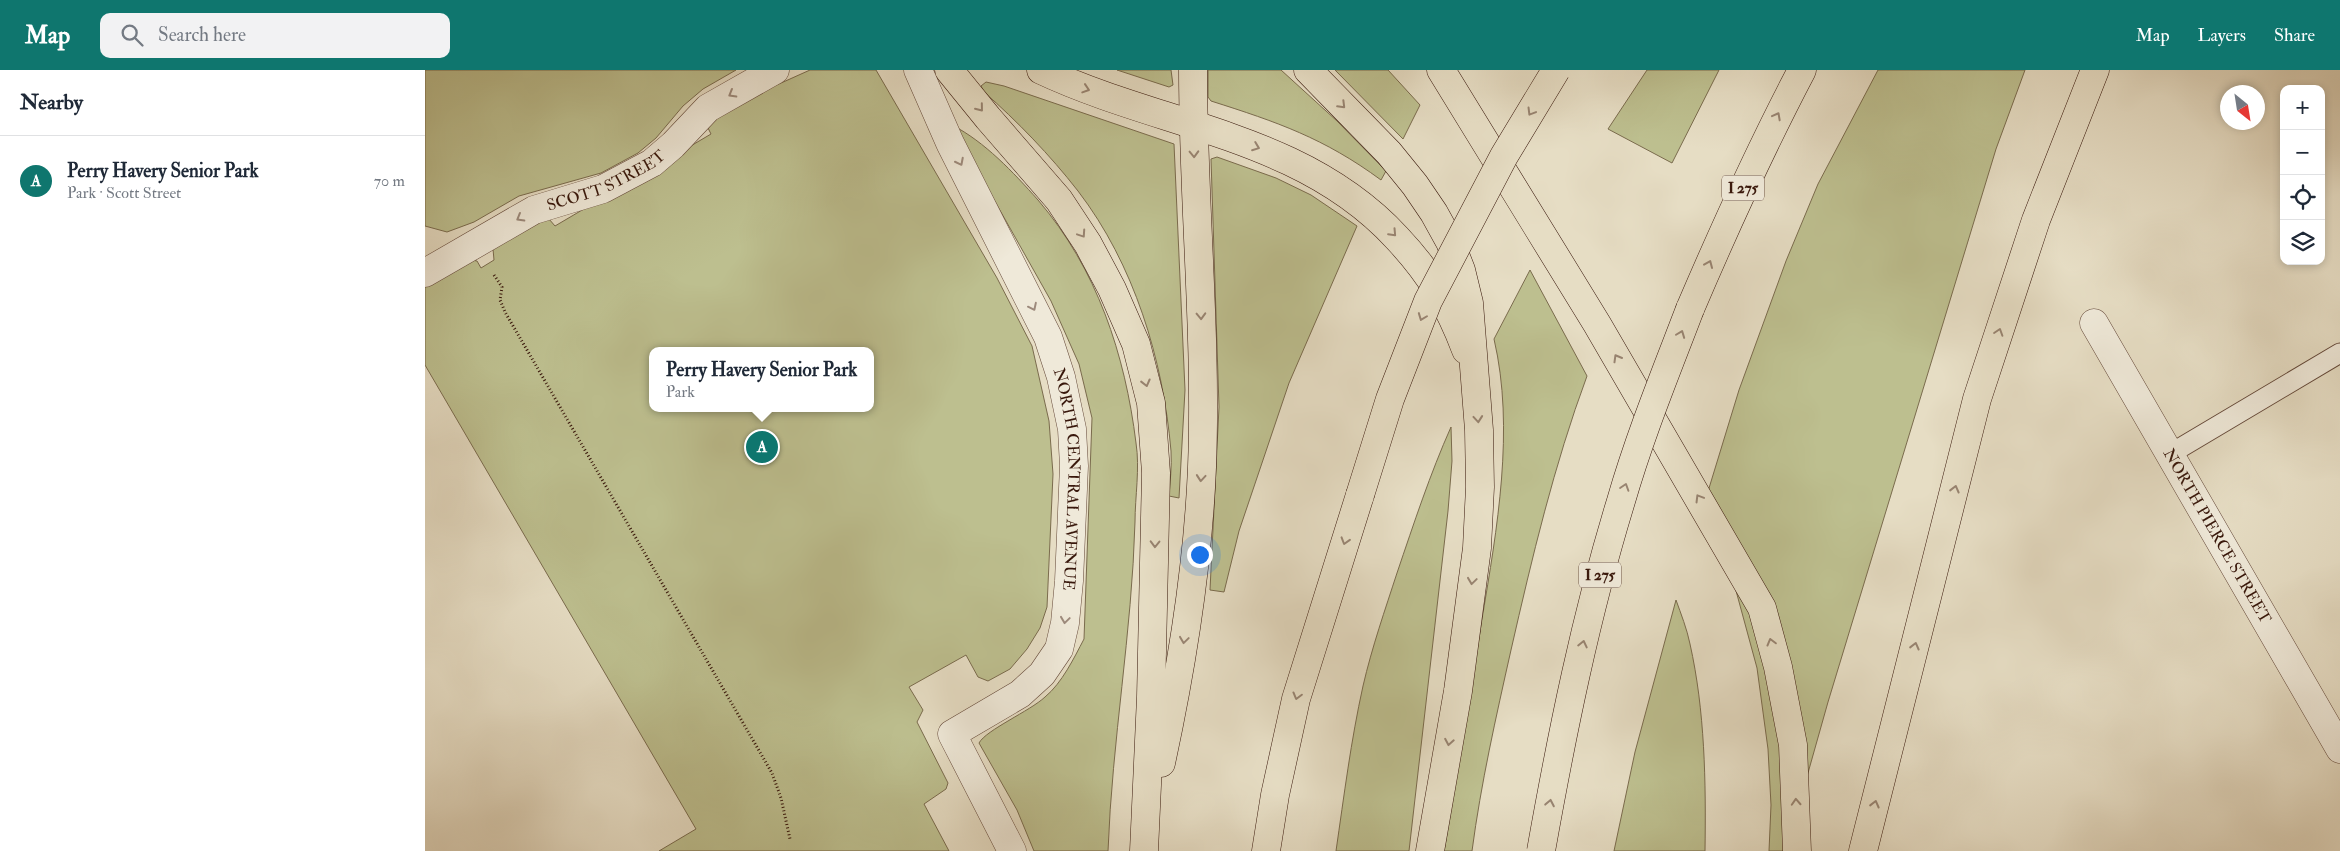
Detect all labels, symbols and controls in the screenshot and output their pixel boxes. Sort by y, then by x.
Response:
search box [100,13,450,58]
text: Map [25,20,70,51]
icon: search [118,21,146,49]
text: Search here [158,23,246,47]
text: Map [2136,24,2170,47]
text: Layers [2198,24,2246,47]
text: Share [2274,24,2315,47]
one-way arrow [1081,83,1090,93]
north arrow [2220,85,2265,130]
map controls [2280,85,2325,265]
button: + [2280,85,2325,130]
one-way arrow [729,88,738,98]
text: Nearby [20,89,83,116]
one-way arrow [1337,99,1346,108]
one-way arrow [974,102,982,111]
one-way arrow [1527,106,1537,115]
one-way arrow [1771,112,1781,121]
button: − [2280,130,2325,175]
one-way arrow [1252,141,1260,151]
street label: SCOTT STREET [544,146,670,216]
one-way arrow [1189,150,1200,158]
one-way arrow [954,157,964,166]
text: Perry Havery Senior Park [67,159,259,183]
text: A [31,171,41,191]
text: 70 m [374,171,405,191]
button: locate [2280,175,2325,220]
road number: I 275 [1722,176,1764,200]
text: Park · Scott Street [67,183,181,203]
one-way arrow [517,211,526,221]
button: layers [2280,220,2325,265]
one-way arrow [1387,227,1396,236]
one-way arrow [1076,228,1085,238]
one-way arrow [1703,260,1714,269]
one-way arrow [1027,302,1037,311]
one-way arrow [1196,312,1206,320]
one-way arrow [1418,312,1428,321]
one-way arrow [1993,329,2003,337]
one-way arrow [1675,331,1685,339]
popup [649,347,874,412]
one-way arrow [1613,354,1623,363]
text: Perry Havery Senior Park [666,358,857,382]
street label: NORTH CENTRAL AVENUE [1049,365,1084,591]
one-way arrow [1140,378,1150,386]
text: Park [666,382,695,402]
one-way arrow [1472,415,1483,423]
pin: A [746,428,778,466]
street label: NORTH PIERCE STREET [2159,445,2275,627]
one-way arrow [1196,475,1207,483]
one-way arrow [1619,483,1629,492]
one-way arrow [1949,485,1959,493]
one-way arrow [1695,494,1705,503]
one-way arrow [1341,537,1351,545]
one-way arrow [1150,540,1160,548]
your location [1187,542,1213,568]
road number: I 275 [1579,562,1621,588]
one-way arrow [1467,577,1478,585]
one-way arrow [1060,617,1071,625]
one-way arrow [1179,636,1190,644]
one-way arrow [1767,639,1777,647]
one-way arrow [1577,640,1588,648]
one-way arrow [1909,642,1920,651]
one-way arrow [1293,692,1303,700]
one-way arrow [1444,737,1454,746]
one-way arrow [1791,798,1802,806]
one-way arrow [1544,799,1555,807]
one-way arrow [1869,799,1880,808]

